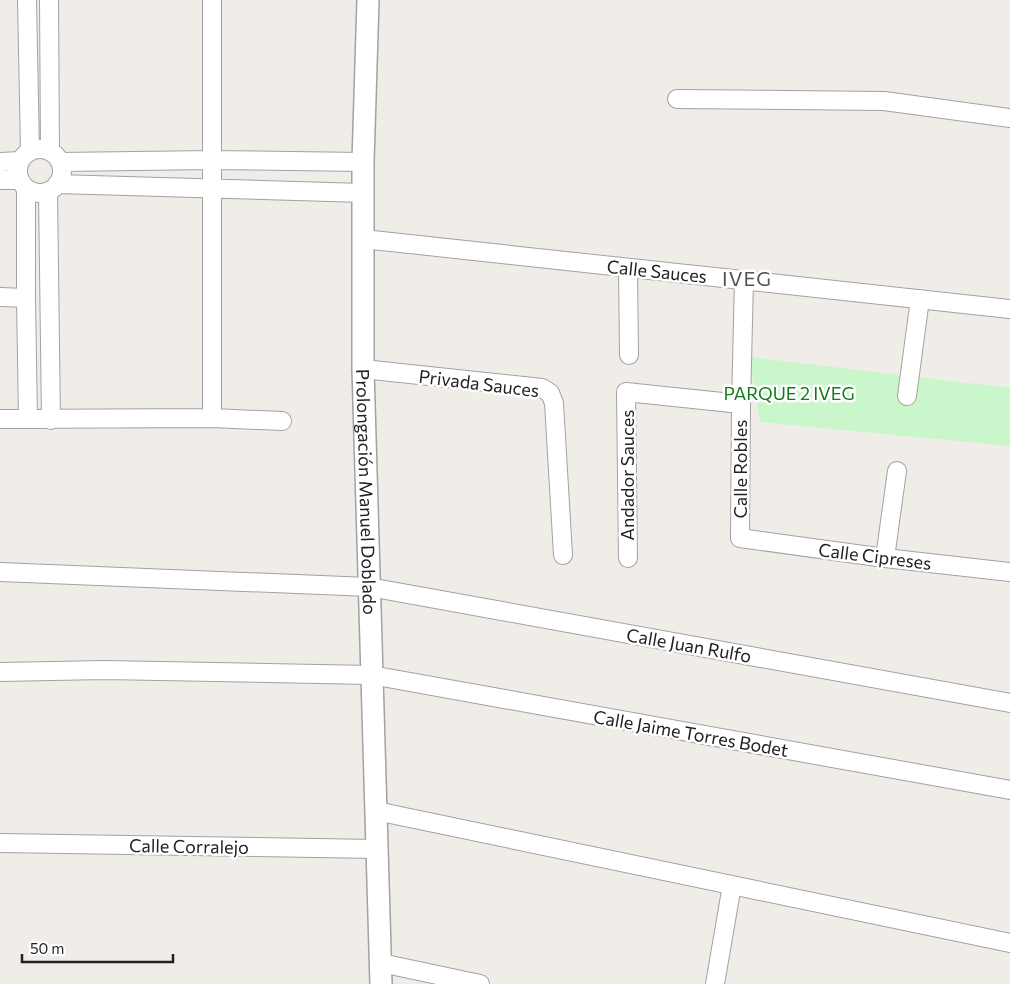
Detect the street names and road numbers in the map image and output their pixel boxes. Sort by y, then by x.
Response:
street label: Calle Sauces [606,255,708,287]
street label: Privada Sauces [417,365,541,401]
street label: Prolongación Manuel Doblado [352,369,381,615]
street label: Andador Sauces [616,410,638,540]
street label: Calle Robles [729,420,751,518]
street label: Calle Cipreses [817,538,933,574]
street label: Calle Juan Rulfo [625,623,753,667]
street label: Calle Jaime Torres Bodet [592,705,790,761]
street label: Calle Corralejo [129,834,249,858]

